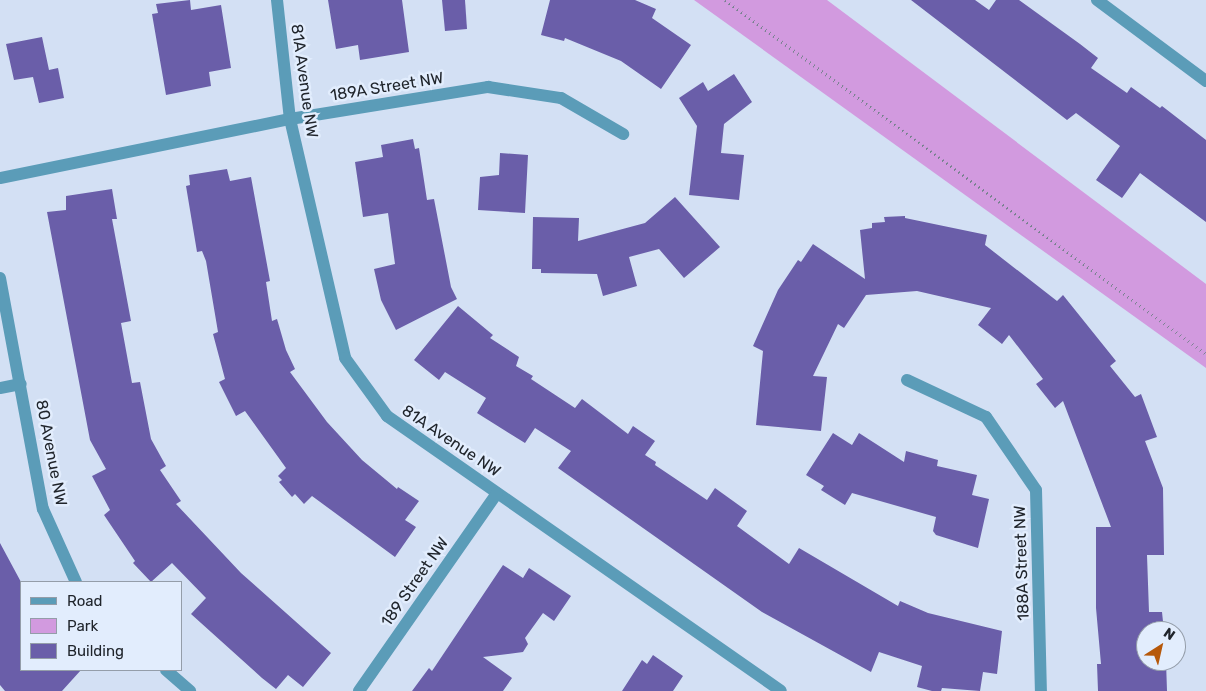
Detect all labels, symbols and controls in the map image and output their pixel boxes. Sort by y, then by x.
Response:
street label: 81A Avenue NW [286,22,322,140]
street label: 189A Street NW [329,69,445,105]
street label: 80 Avenue NW [31,398,71,508]
street label: 81A Avenue NW [398,401,504,481]
street label: 188A Street NW [1010,505,1034,621]
street label: 189 Street NW [377,534,453,630]
legend [20,581,182,671]
text: Road [67,592,103,610]
text: Park [67,617,98,635]
north arrow [1136,621,1186,671]
text: N [1160,624,1178,644]
text: Building [67,642,124,660]

